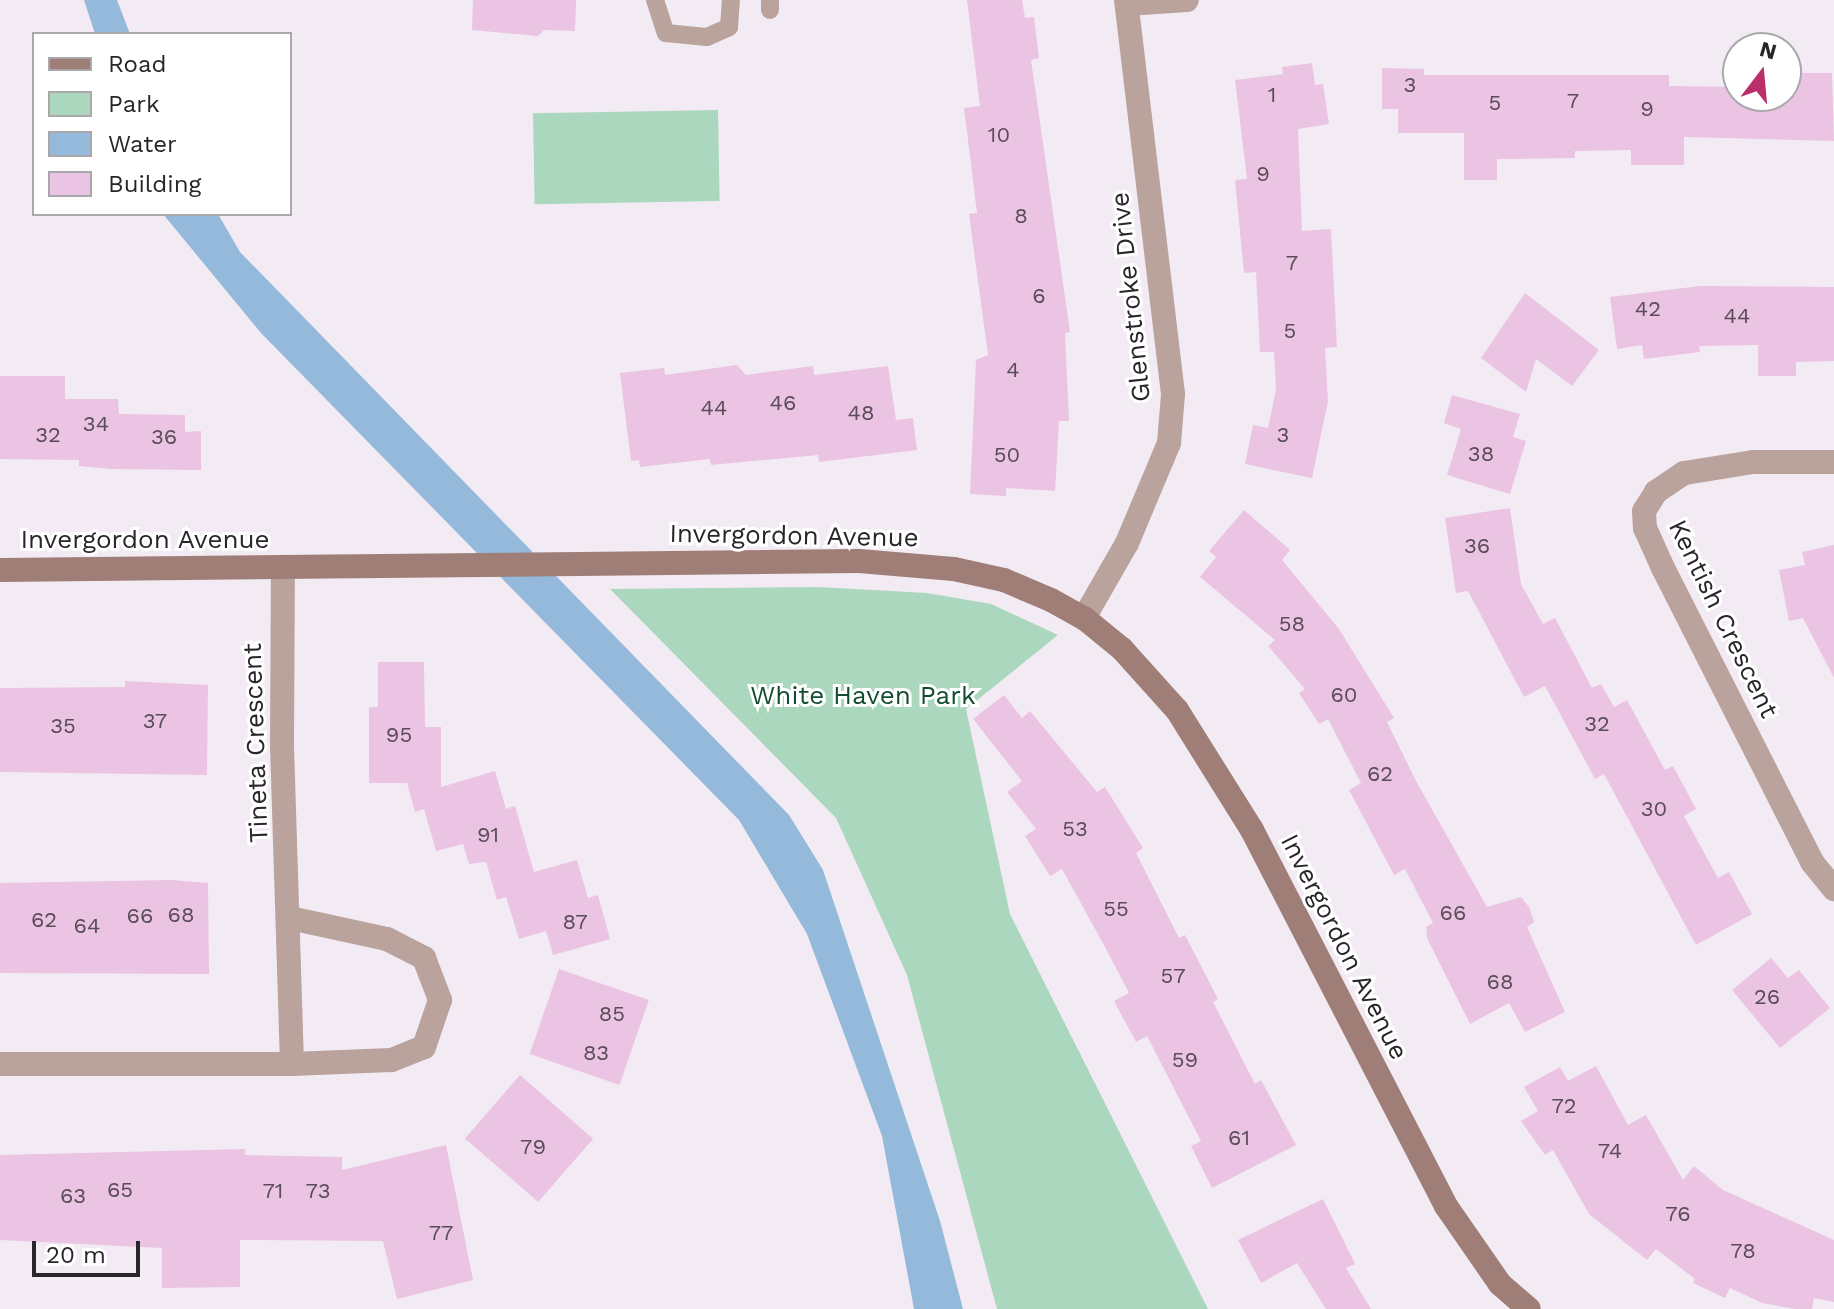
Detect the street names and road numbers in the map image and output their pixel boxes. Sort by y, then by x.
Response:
street label: Glenstroke Drive [1104,190,1158,404]
street label: Kentish Crescent [1662,515,1784,723]
street label: Invergordon Avenue [669,518,919,554]
street label: Invergordon Avenue [20,524,270,556]
street label: Tineta Crescent [237,642,275,844]
street label: Invergordon Avenue [1273,828,1415,1066]

